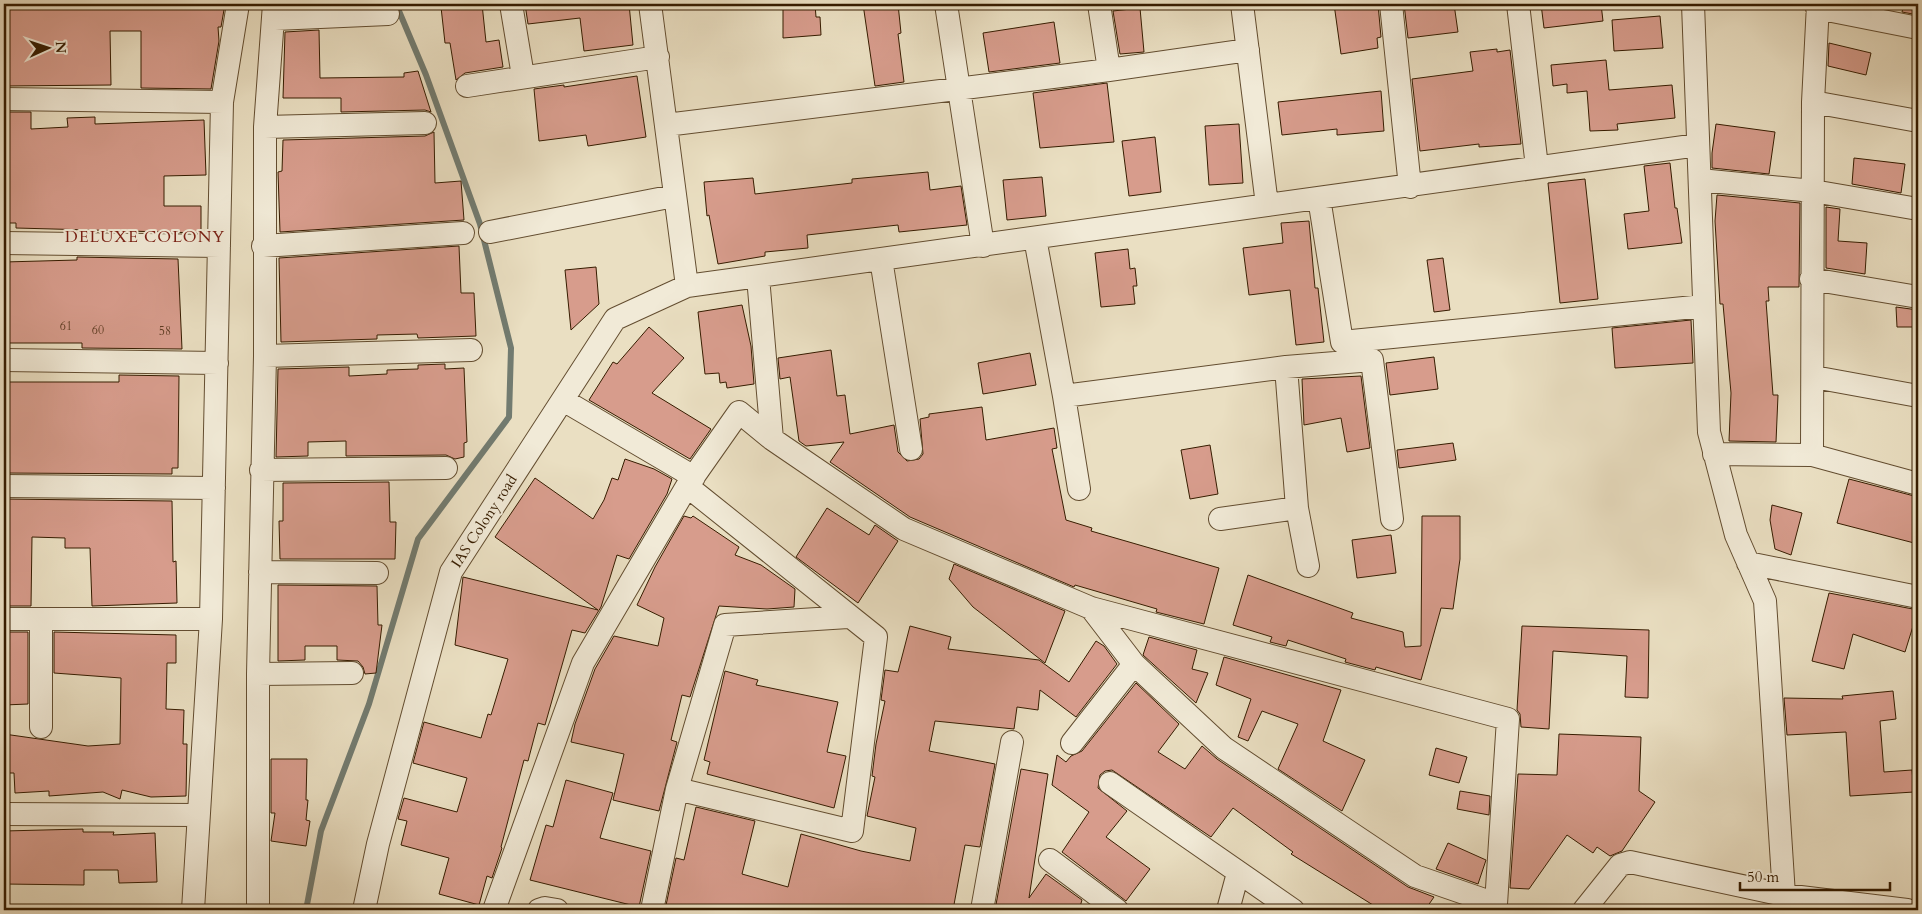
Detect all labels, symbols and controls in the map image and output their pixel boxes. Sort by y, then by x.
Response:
north arrow [22,22,72,72]
text: N [51,41,70,54]
district label: DELUXE COLONY [65,226,225,248]
house number: 61 [60,318,72,334]
house number: 60 [92,322,104,338]
house number: 58 [159,323,171,339]
street label: IAS Colony road [446,471,522,571]
scale bar [1740,859,1890,891]
text: 50 m [1747,867,1779,887]

